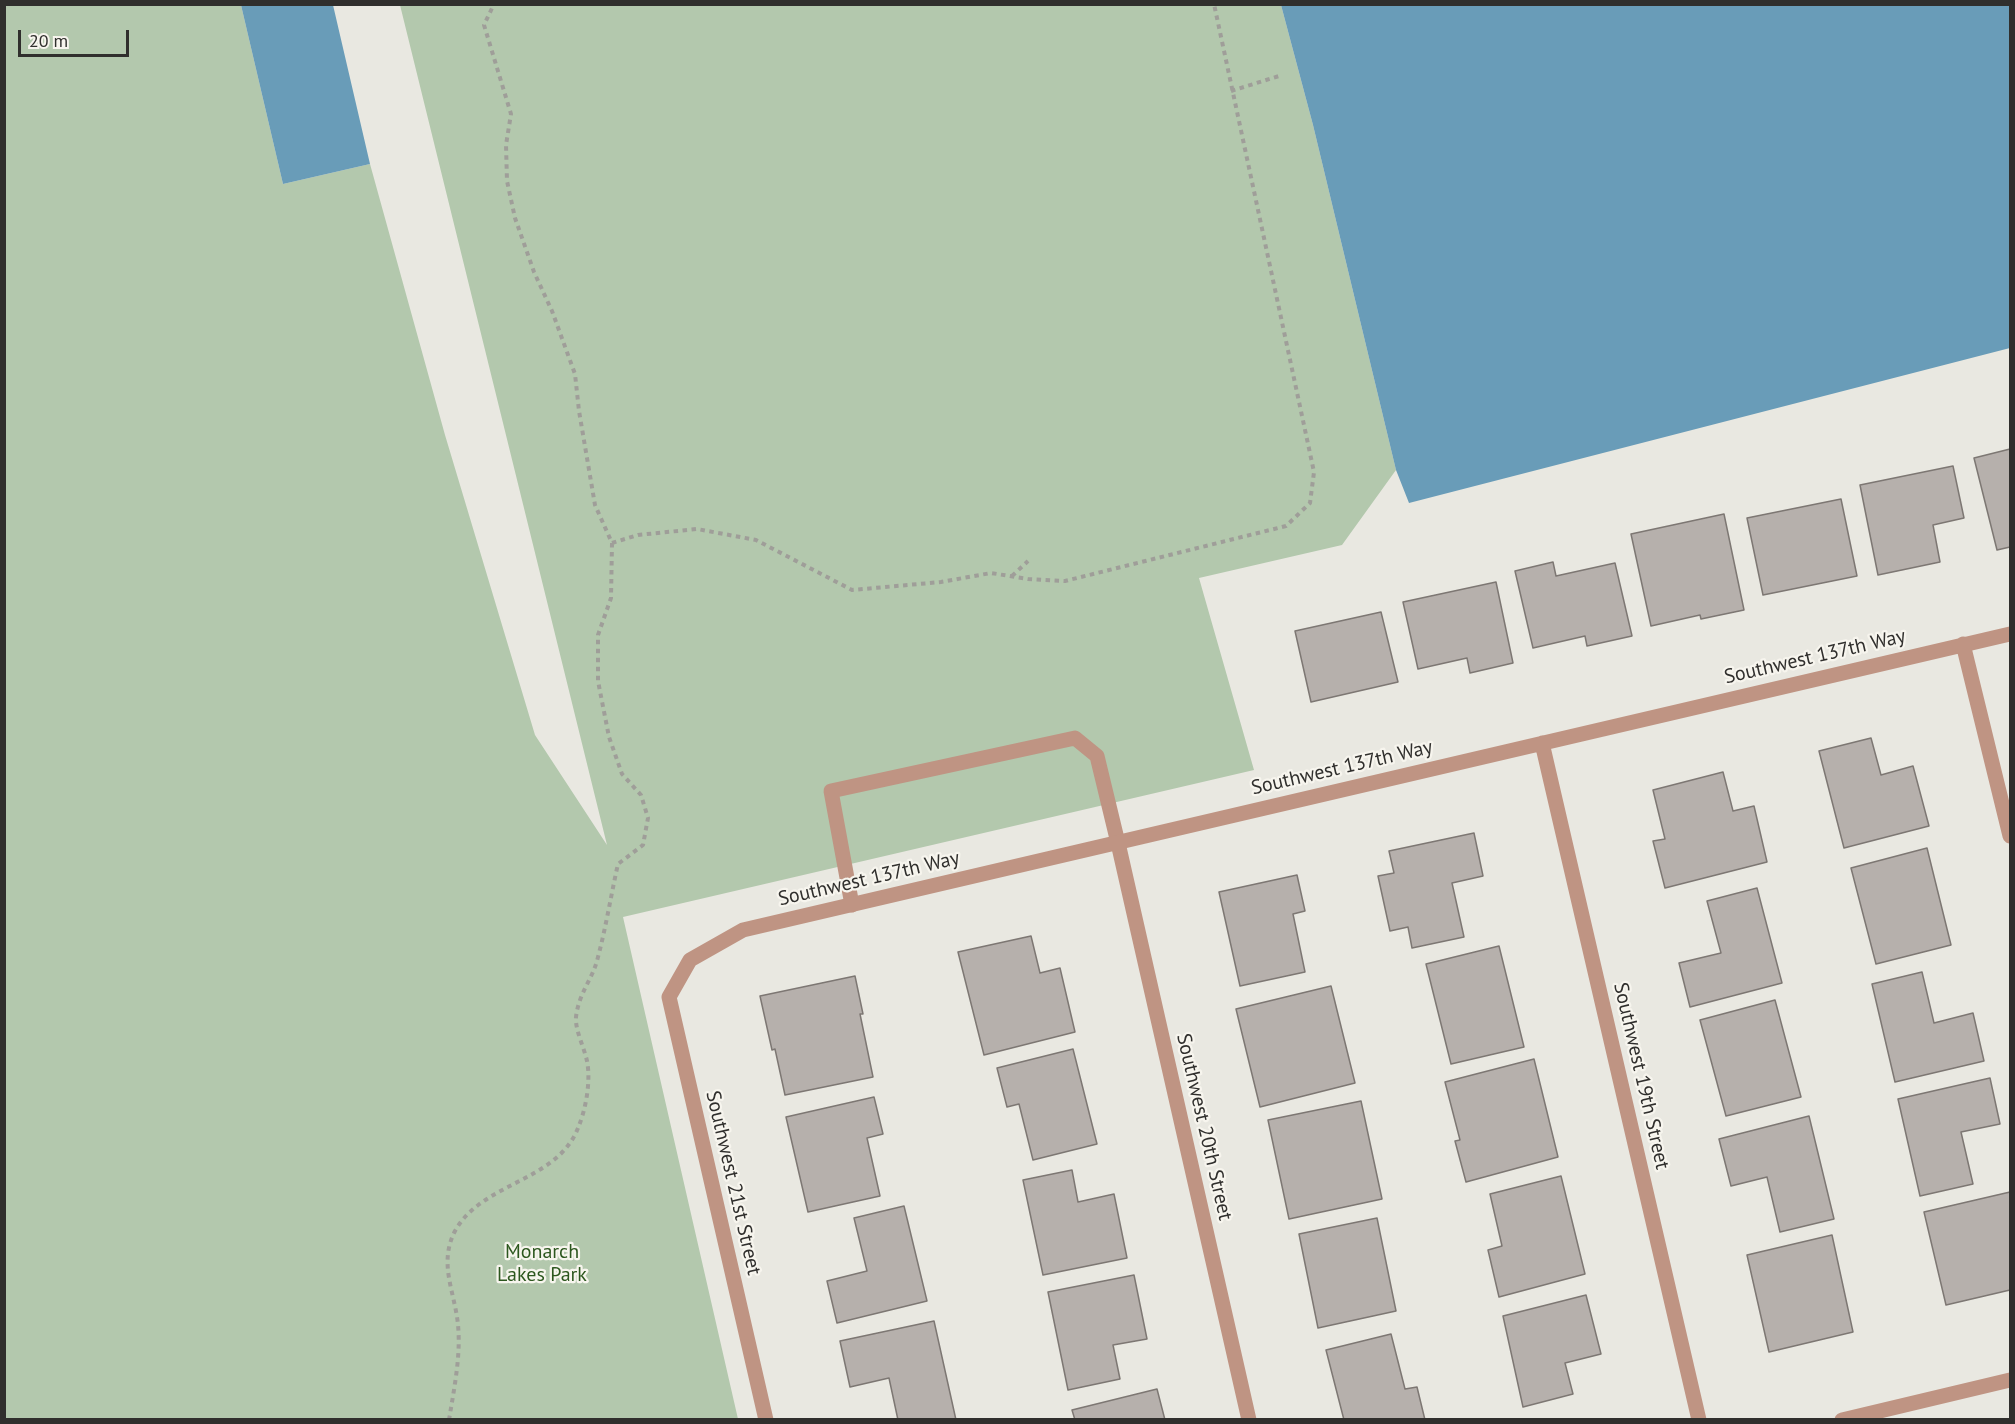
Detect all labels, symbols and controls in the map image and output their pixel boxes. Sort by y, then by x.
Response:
scale bar [21,18,132,56]
text: 20 m [29,29,68,52]
street label: Southwest 137th Way [1722,624,1908,690]
street label: Southwest 137th Way [1249,735,1435,801]
street label: Southwest 137th Way [776,846,962,912]
street label: Southwest 19th Street [1608,980,1674,1172]
street label: Southwest 20th Street [1171,1031,1237,1223]
street label: Southwest 21st Street [700,1088,766,1278]
park label: Monarch Lakes Park [497,1240,587,1287]

